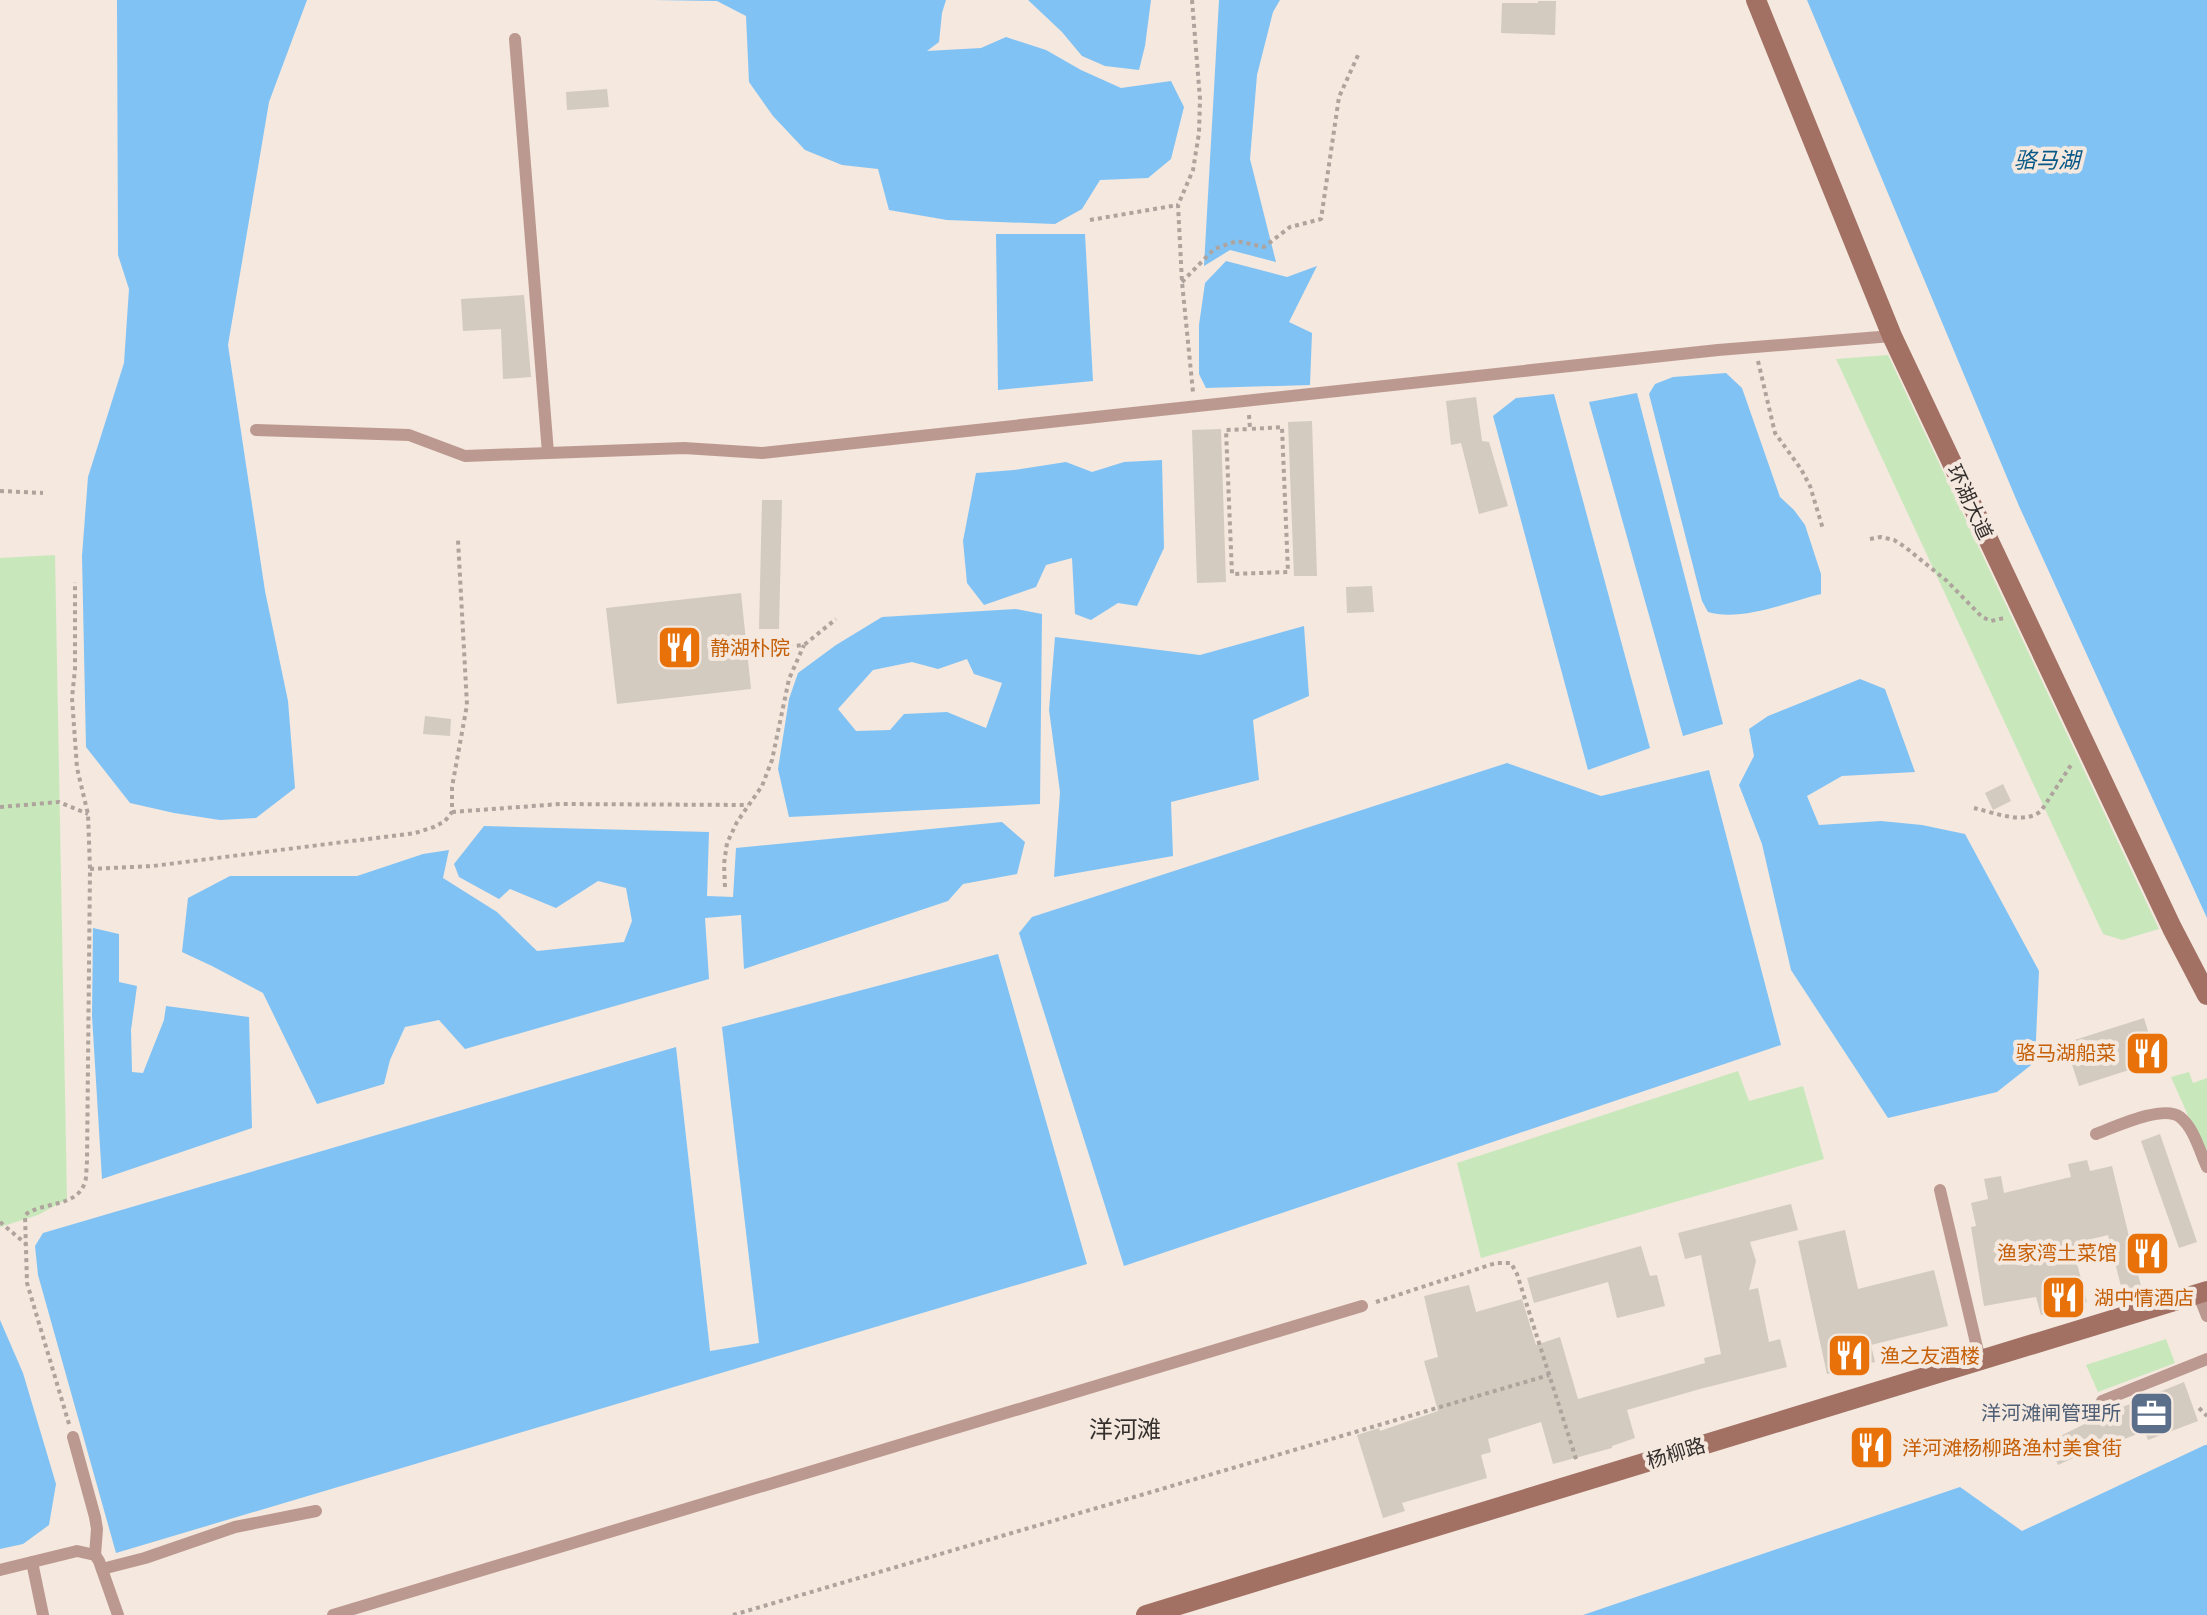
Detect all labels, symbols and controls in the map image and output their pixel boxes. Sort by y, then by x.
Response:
water label: 骆马湖 [2014,148,2083,173]
street label: 环湖大道 [1943,461,1997,543]
restaurant icon: 静湖朴院 [655,624,703,672]
place label: 静湖朴院 [710,637,790,659]
restaurant icon: 骆马湖船菜 [2123,1029,2171,1077]
place label: 骆马湖船菜 [2016,1042,2116,1064]
restaurant icon: 渔家湾土菜馆 [2124,1229,2172,1277]
place label: 渔家湾土菜馆 [1997,1242,2117,1264]
restaurant icon: 湖中情酒店 [2039,1274,2087,1322]
place label: 湖中情酒店 [2094,1287,2194,1309]
restaurant icon: 渔之友酒楼 [1825,1332,1873,1380]
place label: 渔之友酒楼 [1880,1345,1980,1367]
office icon: 洋河滩闸管理所 [2128,1389,2176,1437]
place label: 洋河滩闸管理所 [1981,1402,2121,1424]
district label: 洋河滩 [1089,1417,1161,1443]
restaurant icon: 洋河滩杨柳路渔村美食街 [1847,1424,1895,1472]
street label: 杨柳路 [1644,1434,1708,1472]
place label: 洋河滩杨柳路渔村美食街 [1902,1437,2122,1459]

